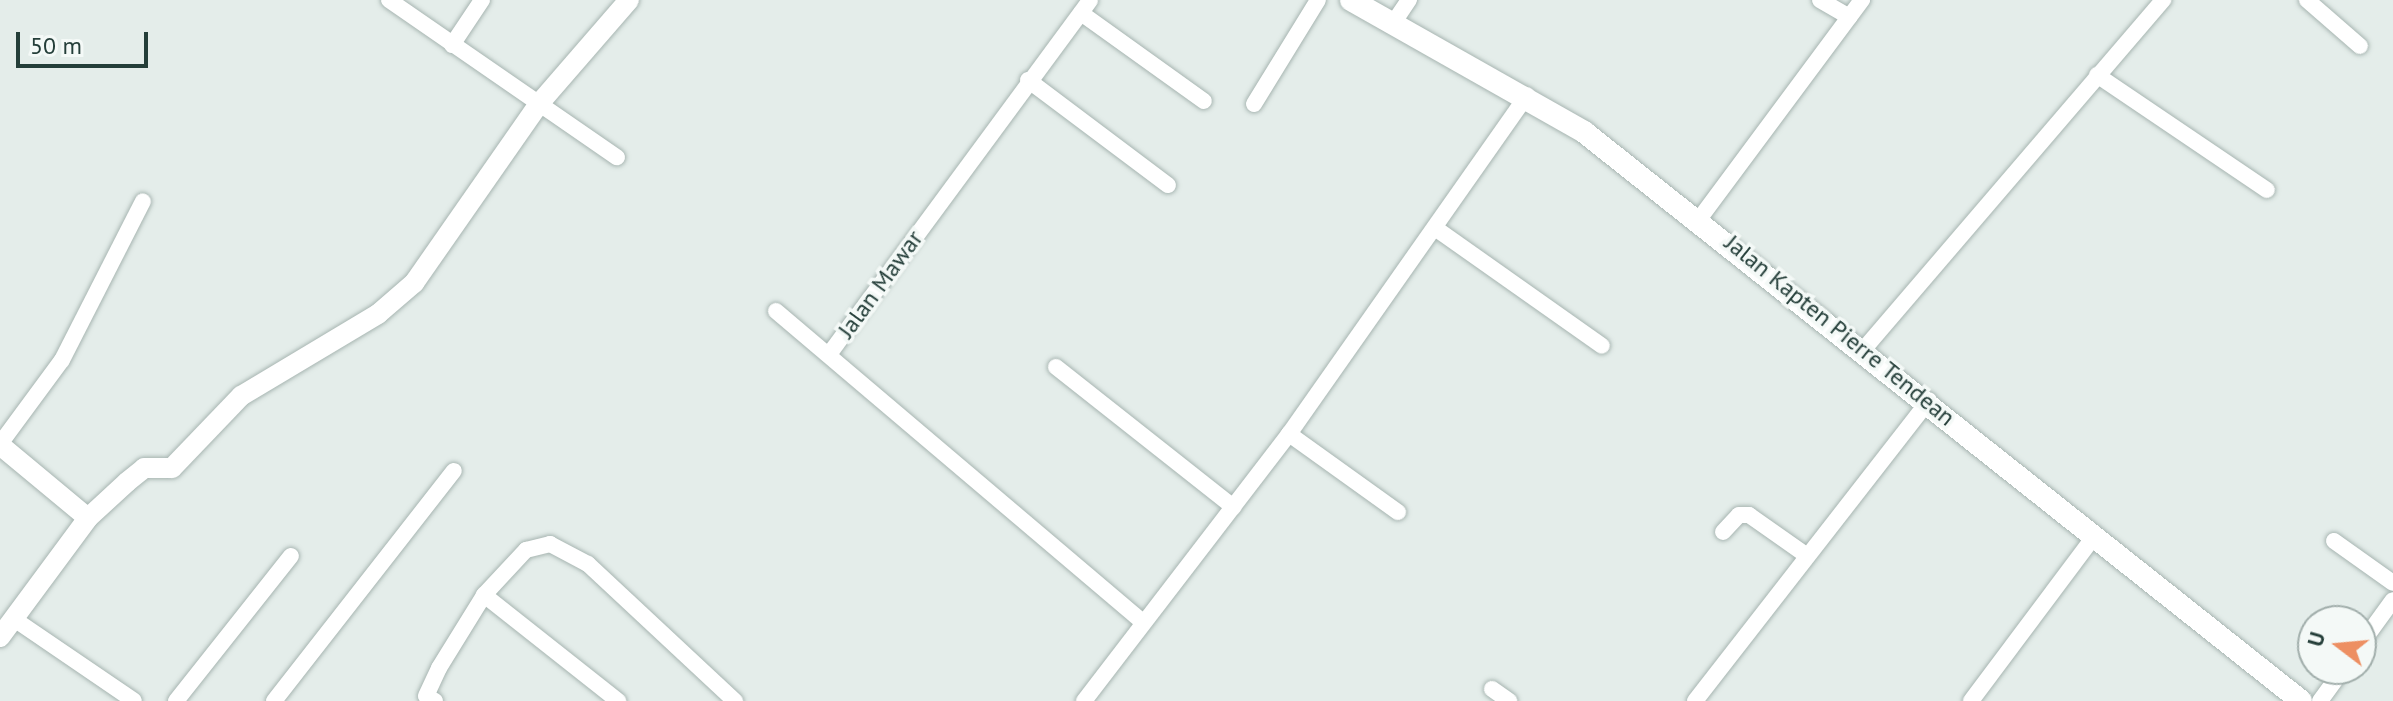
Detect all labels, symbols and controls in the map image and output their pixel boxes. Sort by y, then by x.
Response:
scale bar [20,16,152,66]
text: 50 m [30,30,82,61]
street label: Jalan Mawar [831,225,929,343]
street label: Jalan Kapten Pierre Tendean [1719,228,1961,432]
north arrow [2297,605,2377,685]
text: U [2300,628,2331,649]

